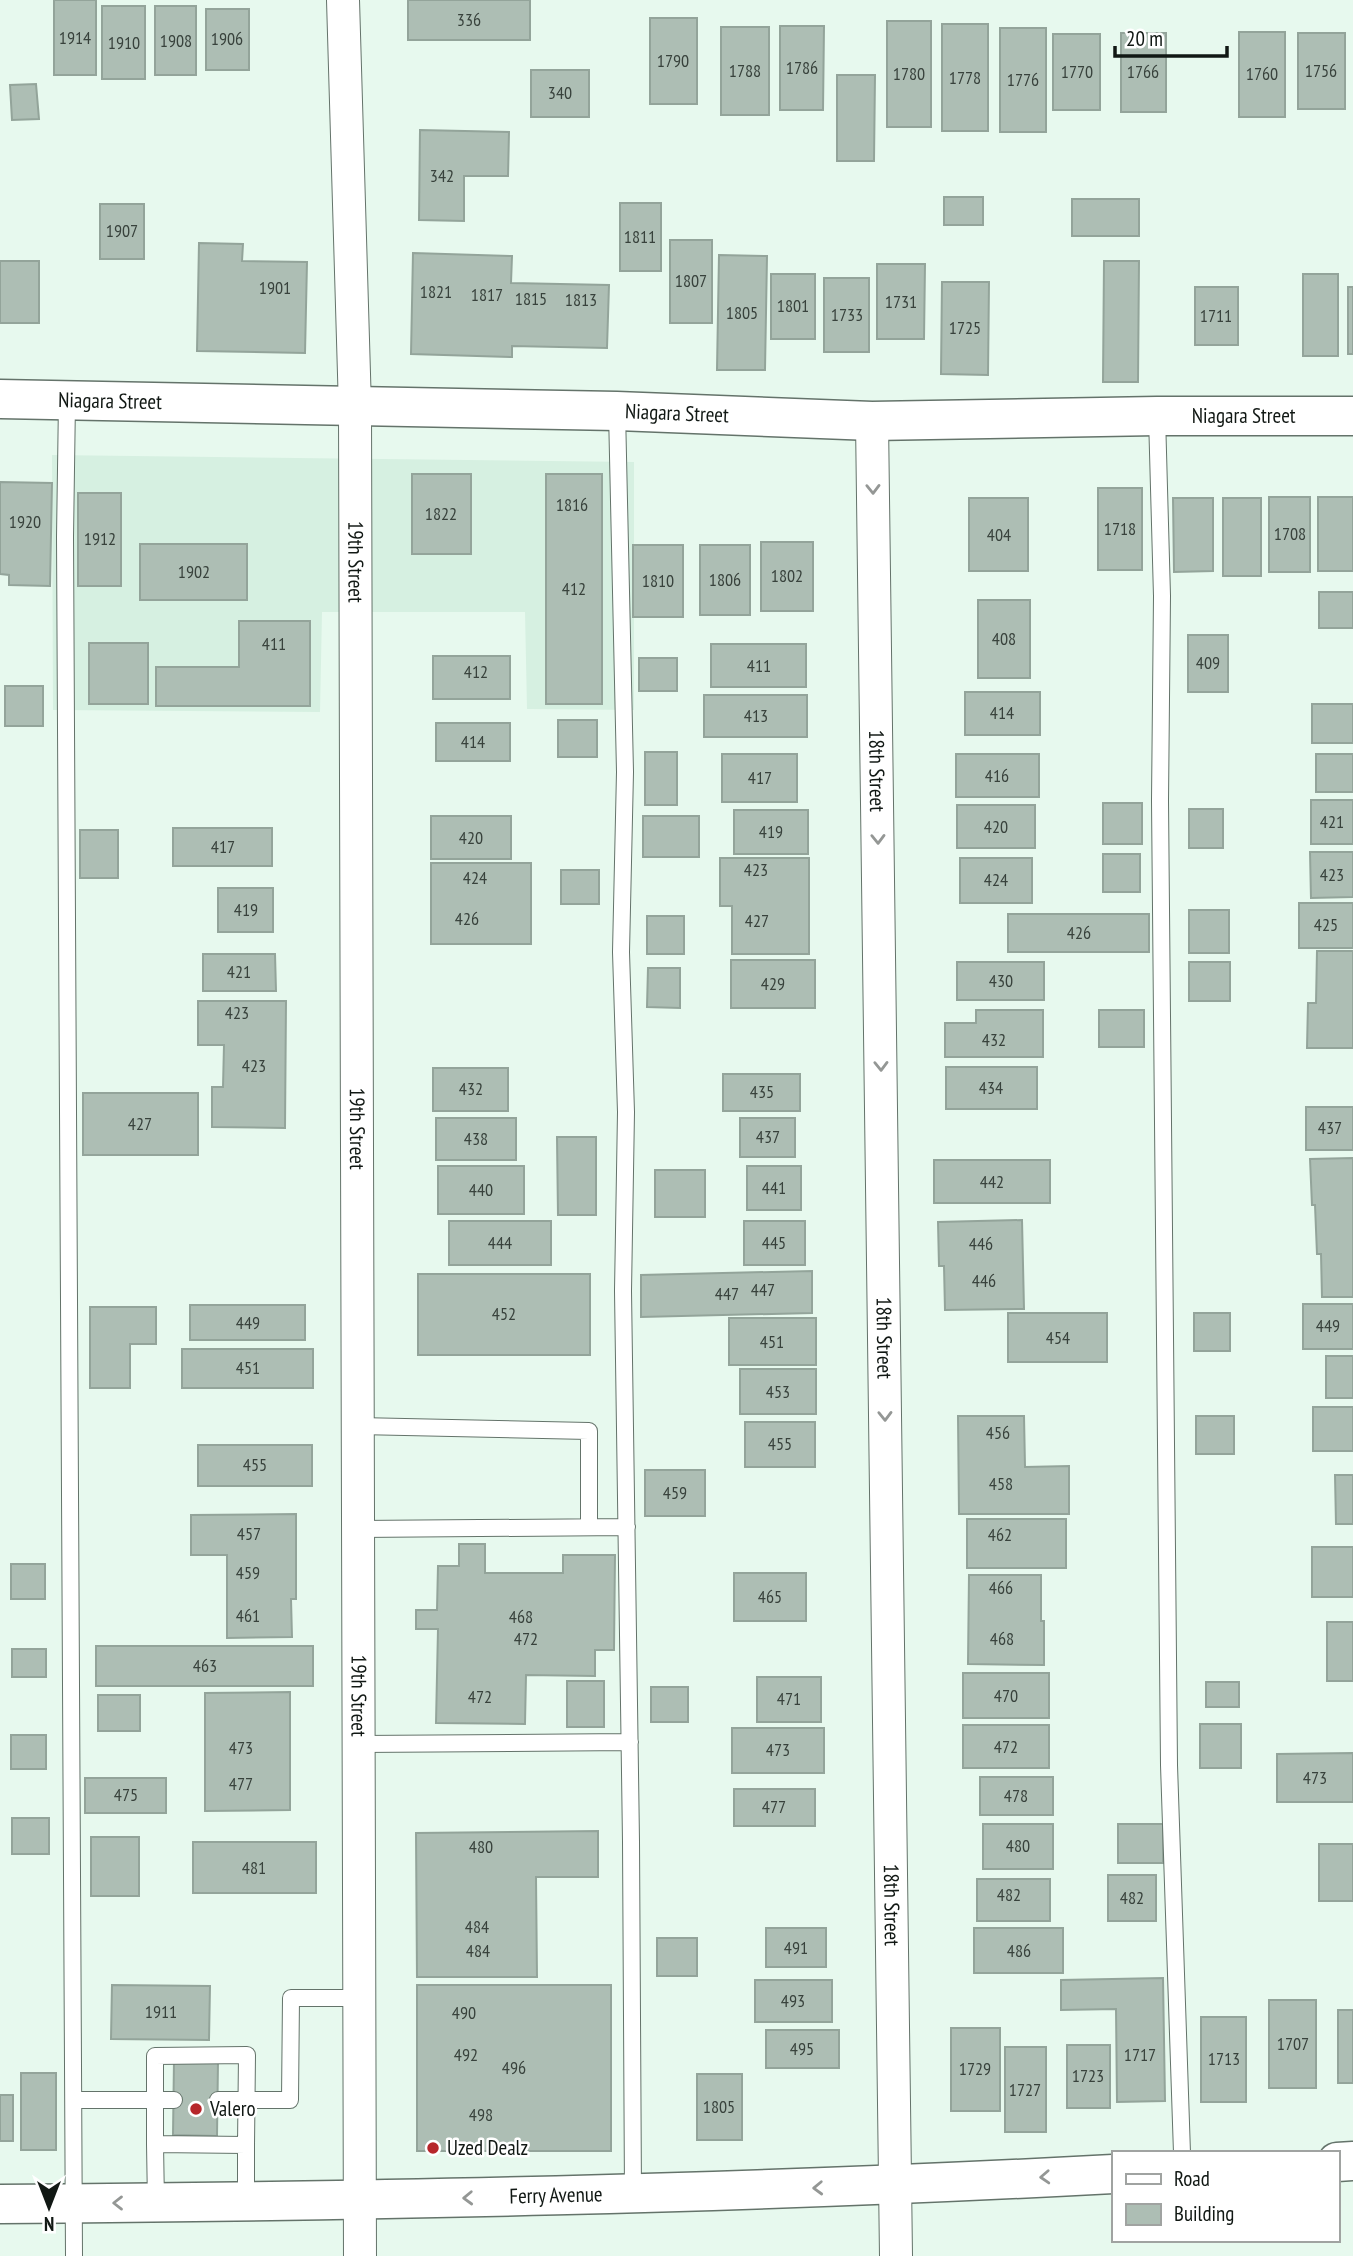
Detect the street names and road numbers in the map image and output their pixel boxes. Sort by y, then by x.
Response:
street label: Niagara Street [58,386,162,415]
street label: Niagara Street [624,397,730,428]
street label: Niagara Street [1192,402,1296,429]
street label: 19th Street [342,521,370,603]
street label: 18th Street [863,730,891,812]
street label: 19th Street [344,1088,371,1170]
street label: 18th Street [870,1297,899,1379]
street label: 19th Street [345,1655,373,1737]
street label: 18th Street [878,1864,906,1946]
street label: Ferry Avenue [509,2180,603,2210]

